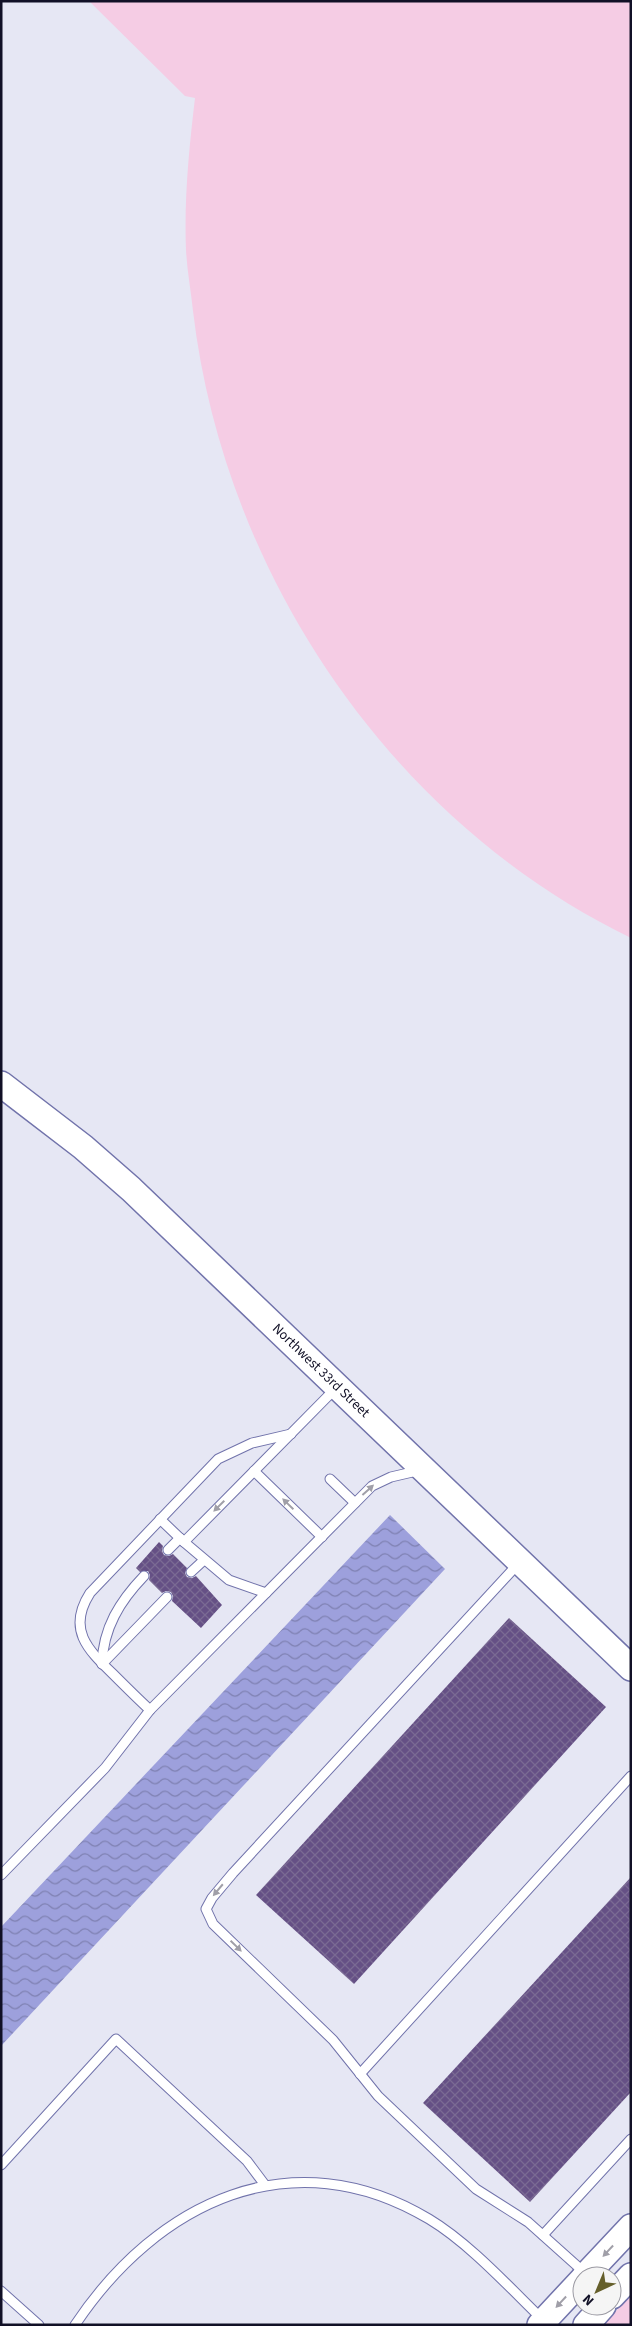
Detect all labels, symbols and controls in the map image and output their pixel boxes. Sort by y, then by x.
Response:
street label: Northwest 33rd Street [268,1319,374,1423]
one-way arrow [362,1484,374,1496]
one-way arrow [282,1498,294,1510]
one-way arrow [214,1500,226,1512]
one-way arrow [212,1884,224,1896]
one-way arrow [230,1940,242,1952]
one-way arrow [602,2245,614,2257]
north arrow [572,2266,622,2316]
text: N [578,2289,599,2310]
one-way arrow [555,2296,567,2308]

